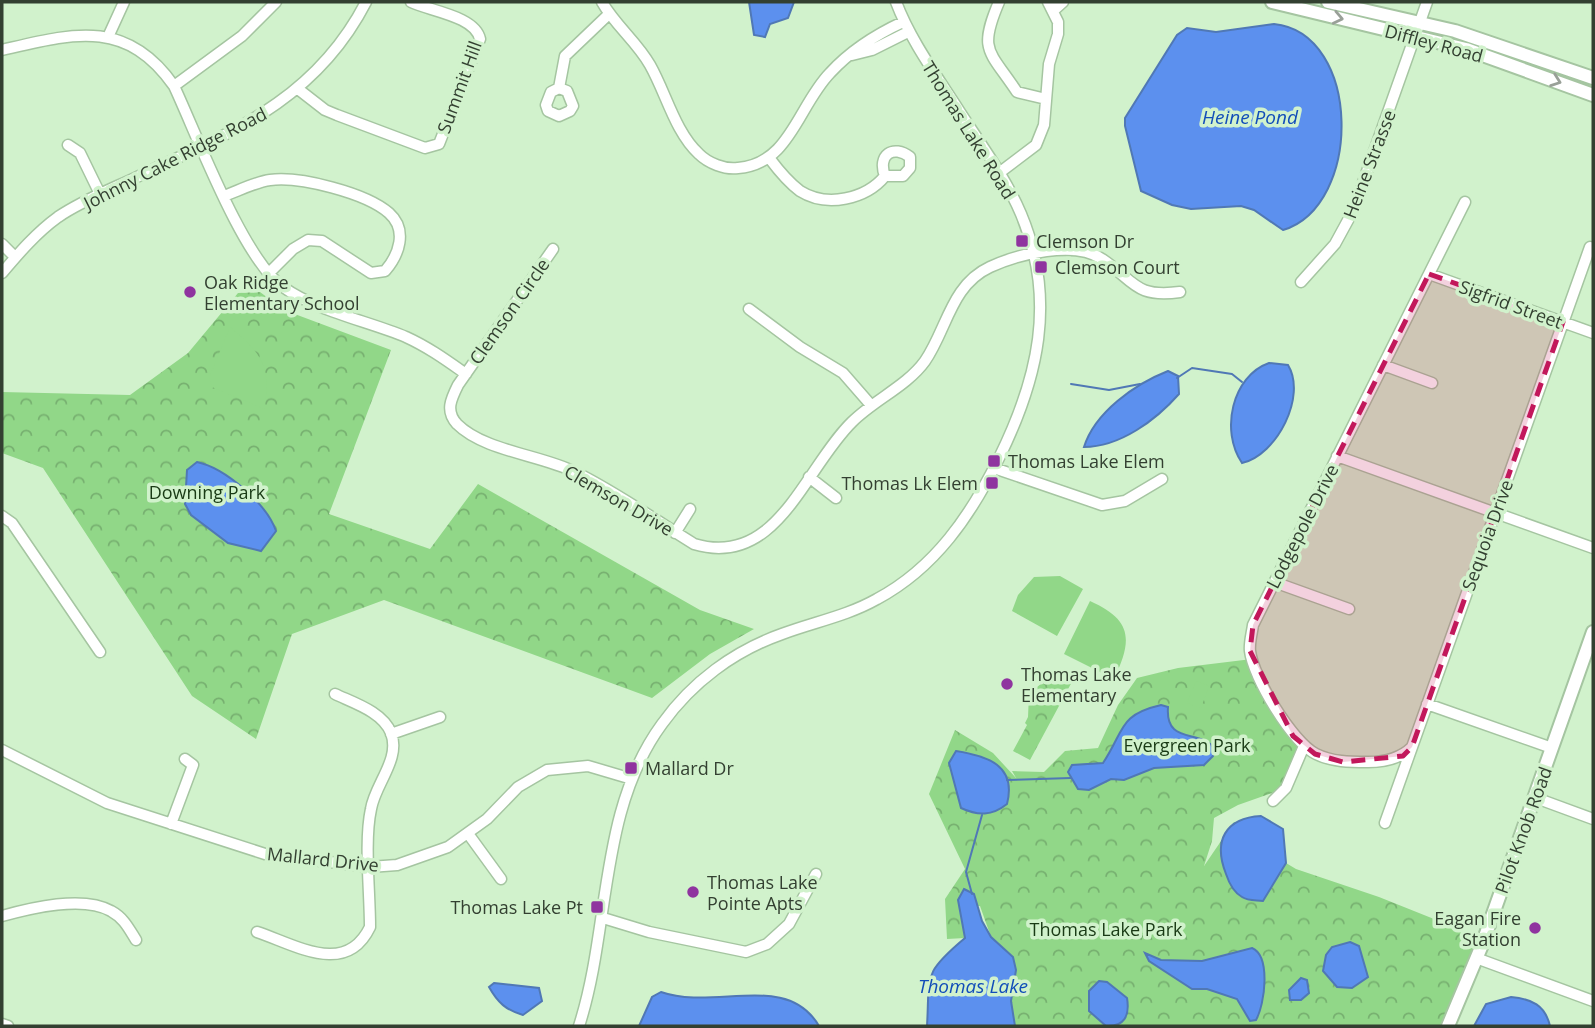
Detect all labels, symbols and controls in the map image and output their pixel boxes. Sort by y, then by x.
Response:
one-way arrow [1332,10,1344,25]
street label: Diffley Road [1382,18,1486,68]
street label: Summit Hill [431,37,487,137]
street label: Thomas Lake Road [917,57,1021,203]
one-way arrow [1549,73,1561,87]
street label: Johnny Cake Ridge Road [78,101,271,216]
water label: Heine Pond [1202,104,1299,130]
street label: Heine Strasse [1337,106,1401,222]
place label: Clemson Dr [1036,229,1135,253]
marker: Clemson Dr [1014,233,1030,249]
street label: Clemson Circle [464,253,554,369]
place label: Clemson Court [1055,255,1180,279]
marker: Clemson Court [1033,259,1049,275]
place label: Oak Ridge Elementary School [204,270,360,315]
street label: Sigfrid Street [1456,274,1566,334]
marker: Oak Ridge Elementary School [182,284,198,300]
place label: Thomas Lake Elem [1008,449,1165,473]
marker: Thomas Lake Elem [986,453,1002,469]
street label: Clemson Drive [560,459,678,541]
street label: Lodgepole Drive [1260,460,1344,592]
place label: Thomas Lk Elem [841,471,978,495]
marker: Thomas Lk Elem [984,475,1000,491]
street label: Sequoia Drive [1456,476,1518,594]
park label: Downing Park [149,480,266,504]
place label: Thomas Lake Elementary [1021,662,1132,707]
marker: Thomas Lake Elementary [999,676,1015,692]
park label: Evergreen Park [1123,733,1251,757]
place label: Mallard Dr [645,756,734,780]
marker: Mallard Dr [623,760,639,776]
street label: Pilot Knob Road [1489,763,1557,897]
street label: Mallard Drive [266,841,380,877]
place label: Thomas Lake Pointe Apts [707,870,818,915]
marker: Thomas Lake Pointe Apts [685,884,701,900]
place label: Thomas Lake Pt [450,895,583,919]
marker: Thomas Lake Pt [589,899,605,915]
place label: Eagan Fire Station [1434,906,1521,951]
park label: Thomas Lake Park [1030,917,1183,941]
marker: Eagan Fire Station [1527,920,1543,936]
water label: Thomas Lake [918,973,1028,999]

